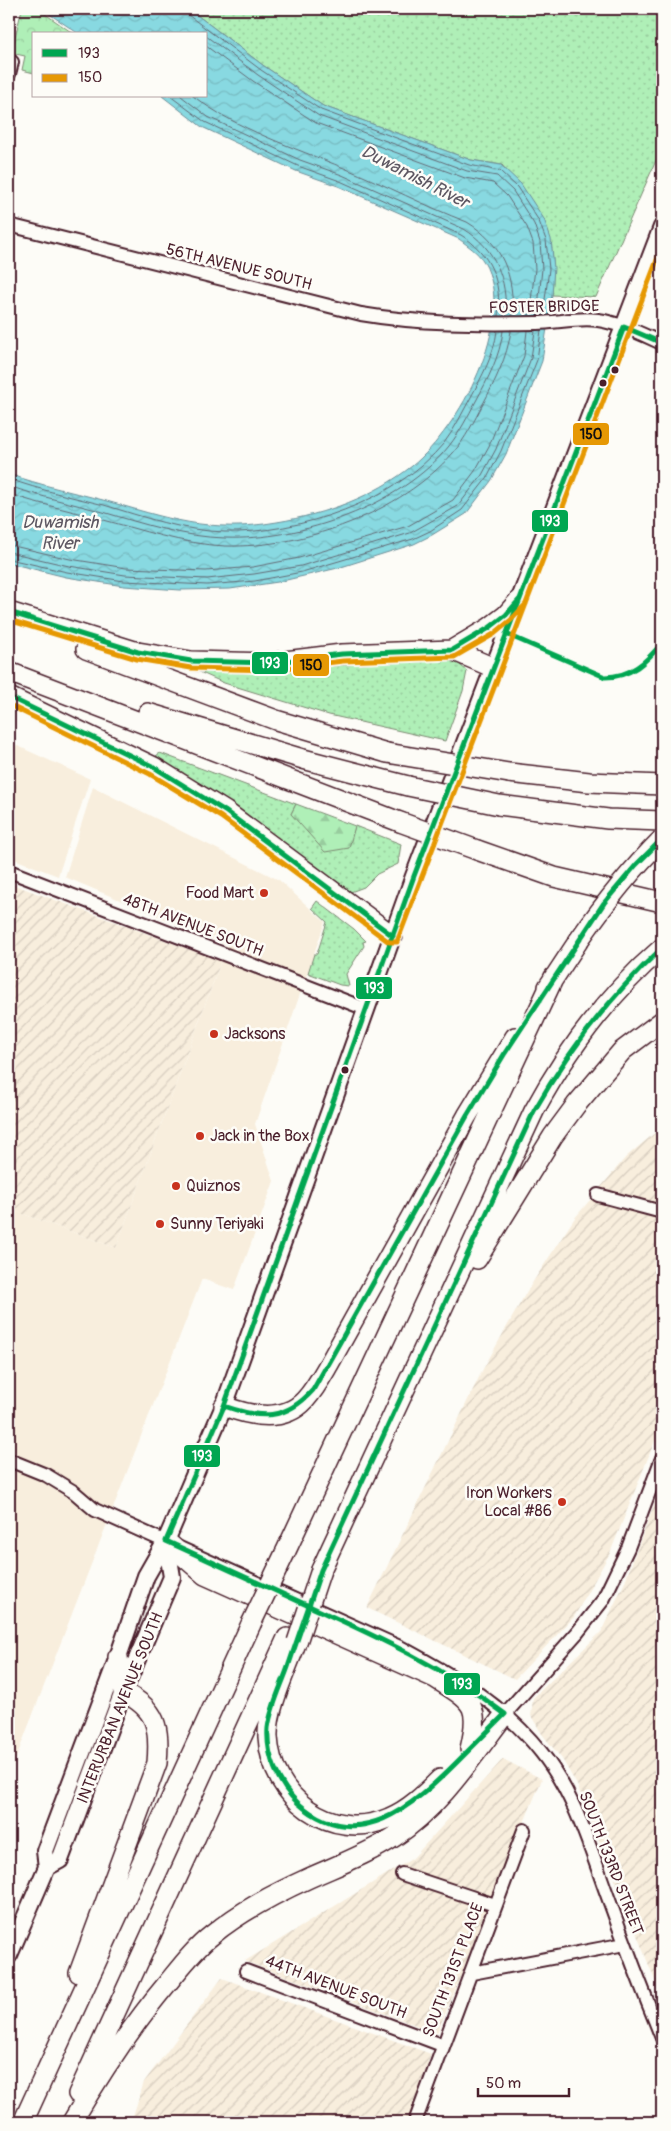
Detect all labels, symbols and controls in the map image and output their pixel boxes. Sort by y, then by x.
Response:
legend [32,32,208,98]
text: 193 [78,44,100,63]
text: 150 [78,68,102,87]
water label: Duwamish River [357,140,475,215]
street label: 56TH AVENUE SOUTH [164,239,314,295]
street label: FOSTER BRIDGE [488,296,600,318]
unlabelled marker [610,365,620,375]
unlabelled marker [598,378,608,388]
line badge: 150 [572,422,610,446]
text: 150 [580,426,603,443]
line badge: 193 [531,509,569,533]
water label: Duwamish River [22,511,100,555]
text: 193 [540,513,560,530]
line badge: 193 [251,651,289,675]
line badge: 150 [292,653,330,677]
text: 193 [260,655,280,672]
text: 150 [300,657,323,674]
place label: Food Mart [186,883,255,903]
marker: Food Mart [258,887,270,899]
street label: 48TH AVENUE SOUTH [120,889,266,961]
line badge: 193 [355,976,393,1000]
text: 193 [364,980,384,997]
place label: Jacksons [224,1024,285,1044]
marker: Jacksons [208,1028,220,1040]
unlabelled marker [340,1065,350,1075]
place label: Jack in the Box [210,1126,309,1146]
marker: Jack in the Box [194,1130,206,1142]
place label: Quiznos [186,1176,240,1196]
marker: Quiznos [170,1180,182,1192]
place label: Sunny Teriyaki [170,1214,264,1234]
marker: Sunny Teriyaki [154,1218,166,1230]
line badge: 193 [183,1444,221,1468]
text: 193 [192,1448,212,1465]
place label: Iron Workers Local #86 [466,1483,552,1521]
marker: Iron Workers Local #86 [556,1496,568,1508]
street label: INTERURBAN AVENUE SOUTH [72,1610,168,1806]
line badge: 193 [443,1672,481,1696]
text: 193 [452,1676,472,1693]
street label: SOUTH 133RD STREET [574,1788,648,1938]
street label: SOUTH 131ST PLACE [418,1900,488,2040]
street label: 44TH AVENUE SOUTH [262,1951,410,2023]
scale bar [478,2066,570,2098]
text: 50 m [486,2074,521,2093]

